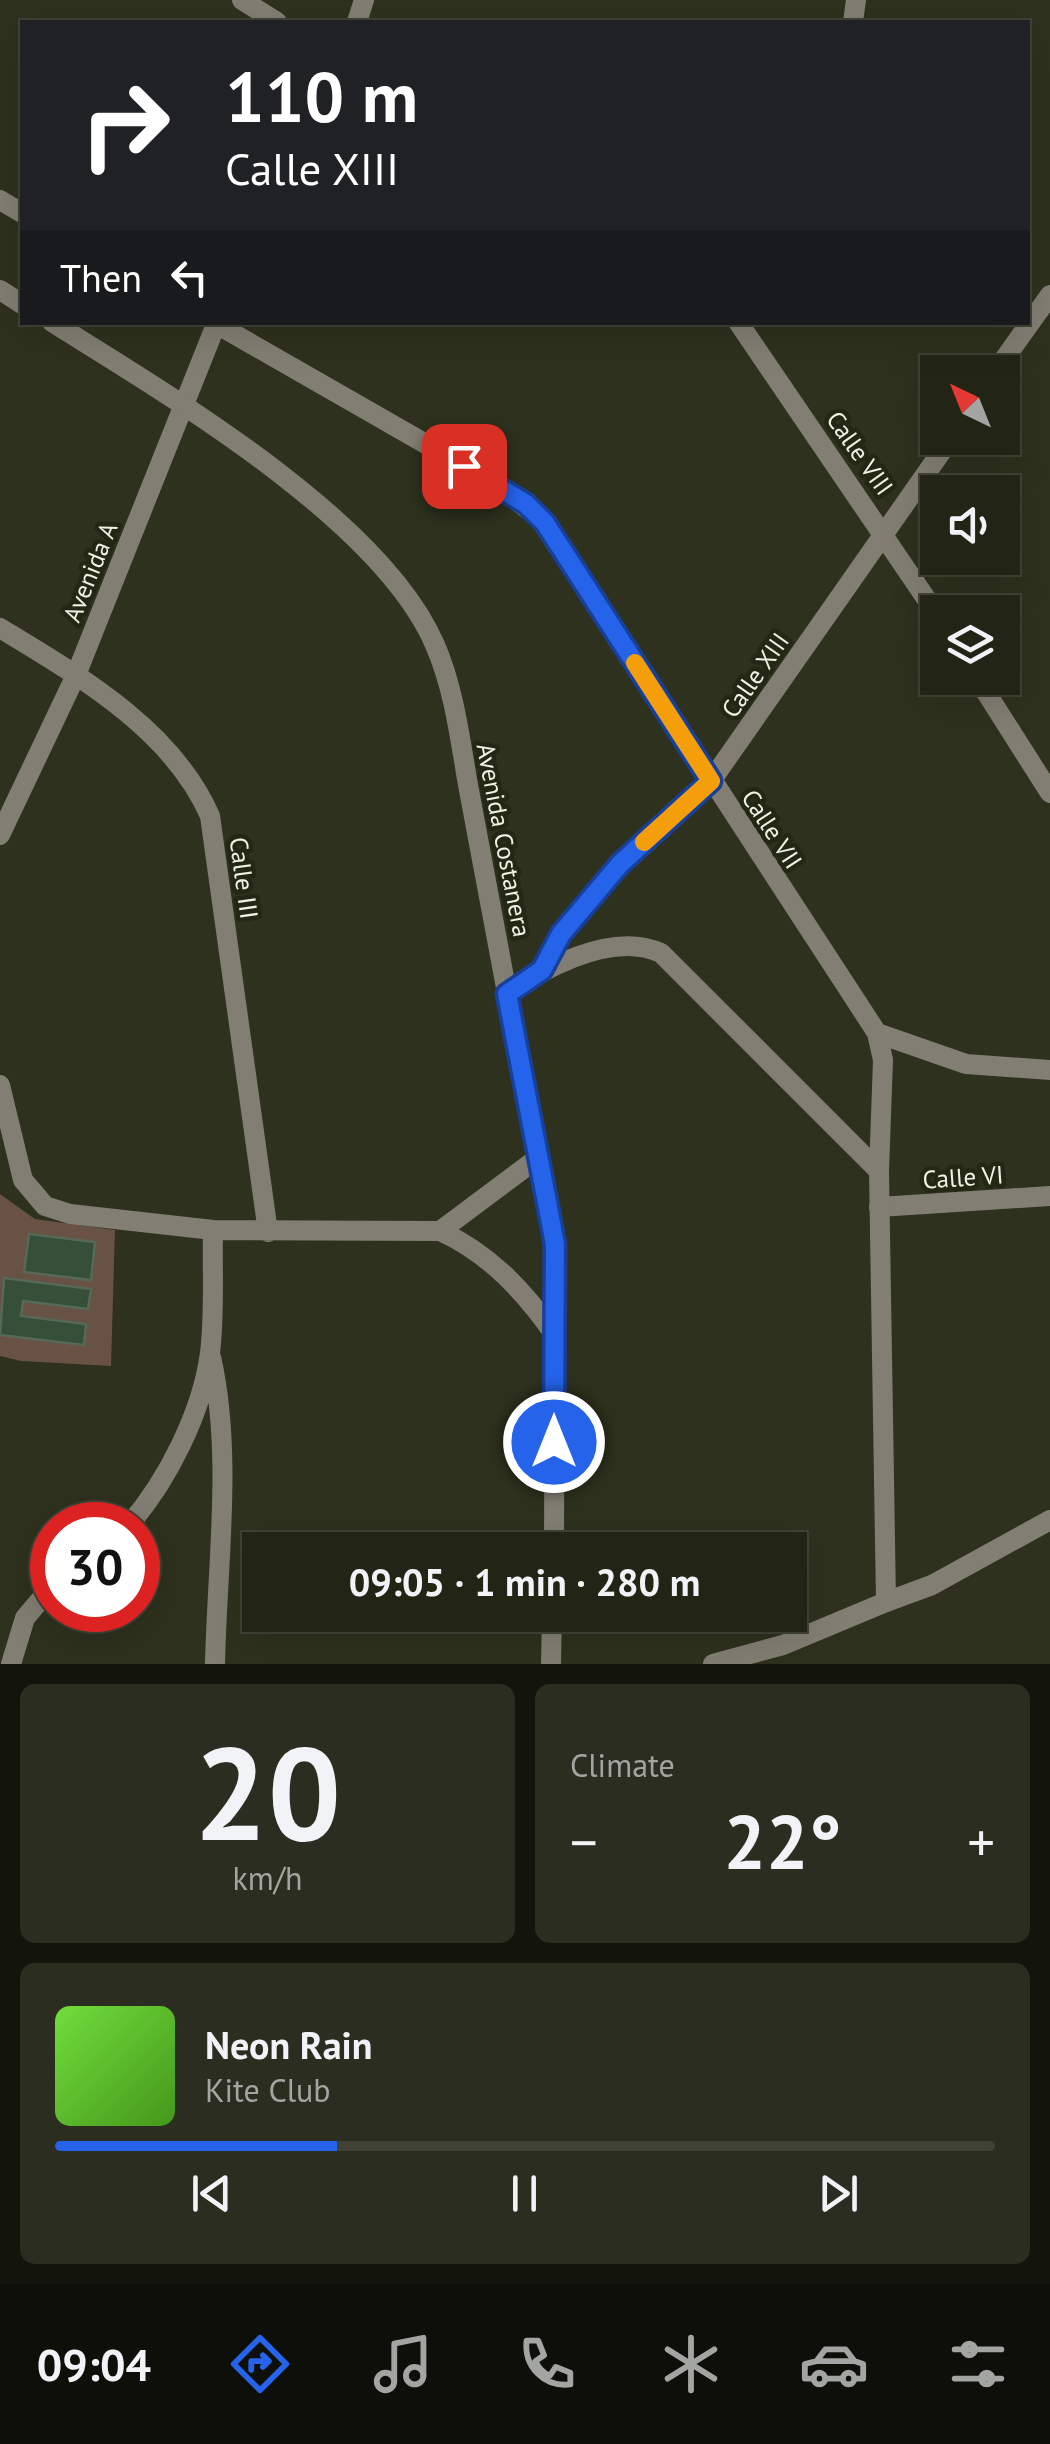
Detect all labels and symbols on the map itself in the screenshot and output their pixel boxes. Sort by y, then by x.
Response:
north arrow [920,355,1020,455]
street label: Calle VIII [820,405,900,501]
pin [422,424,507,509]
street label: Avenida A [56,517,125,627]
street label: Calle XIII [714,626,796,724]
street label: Avenida Costanera [470,740,538,940]
street label: Calle VII [735,783,809,875]
street label: Calle III [222,835,266,921]
street label: Calle VI [922,1158,1004,1196]
position arrow [502,1390,606,1494]
speed limit sign: 30 [30,1502,160,1632]

